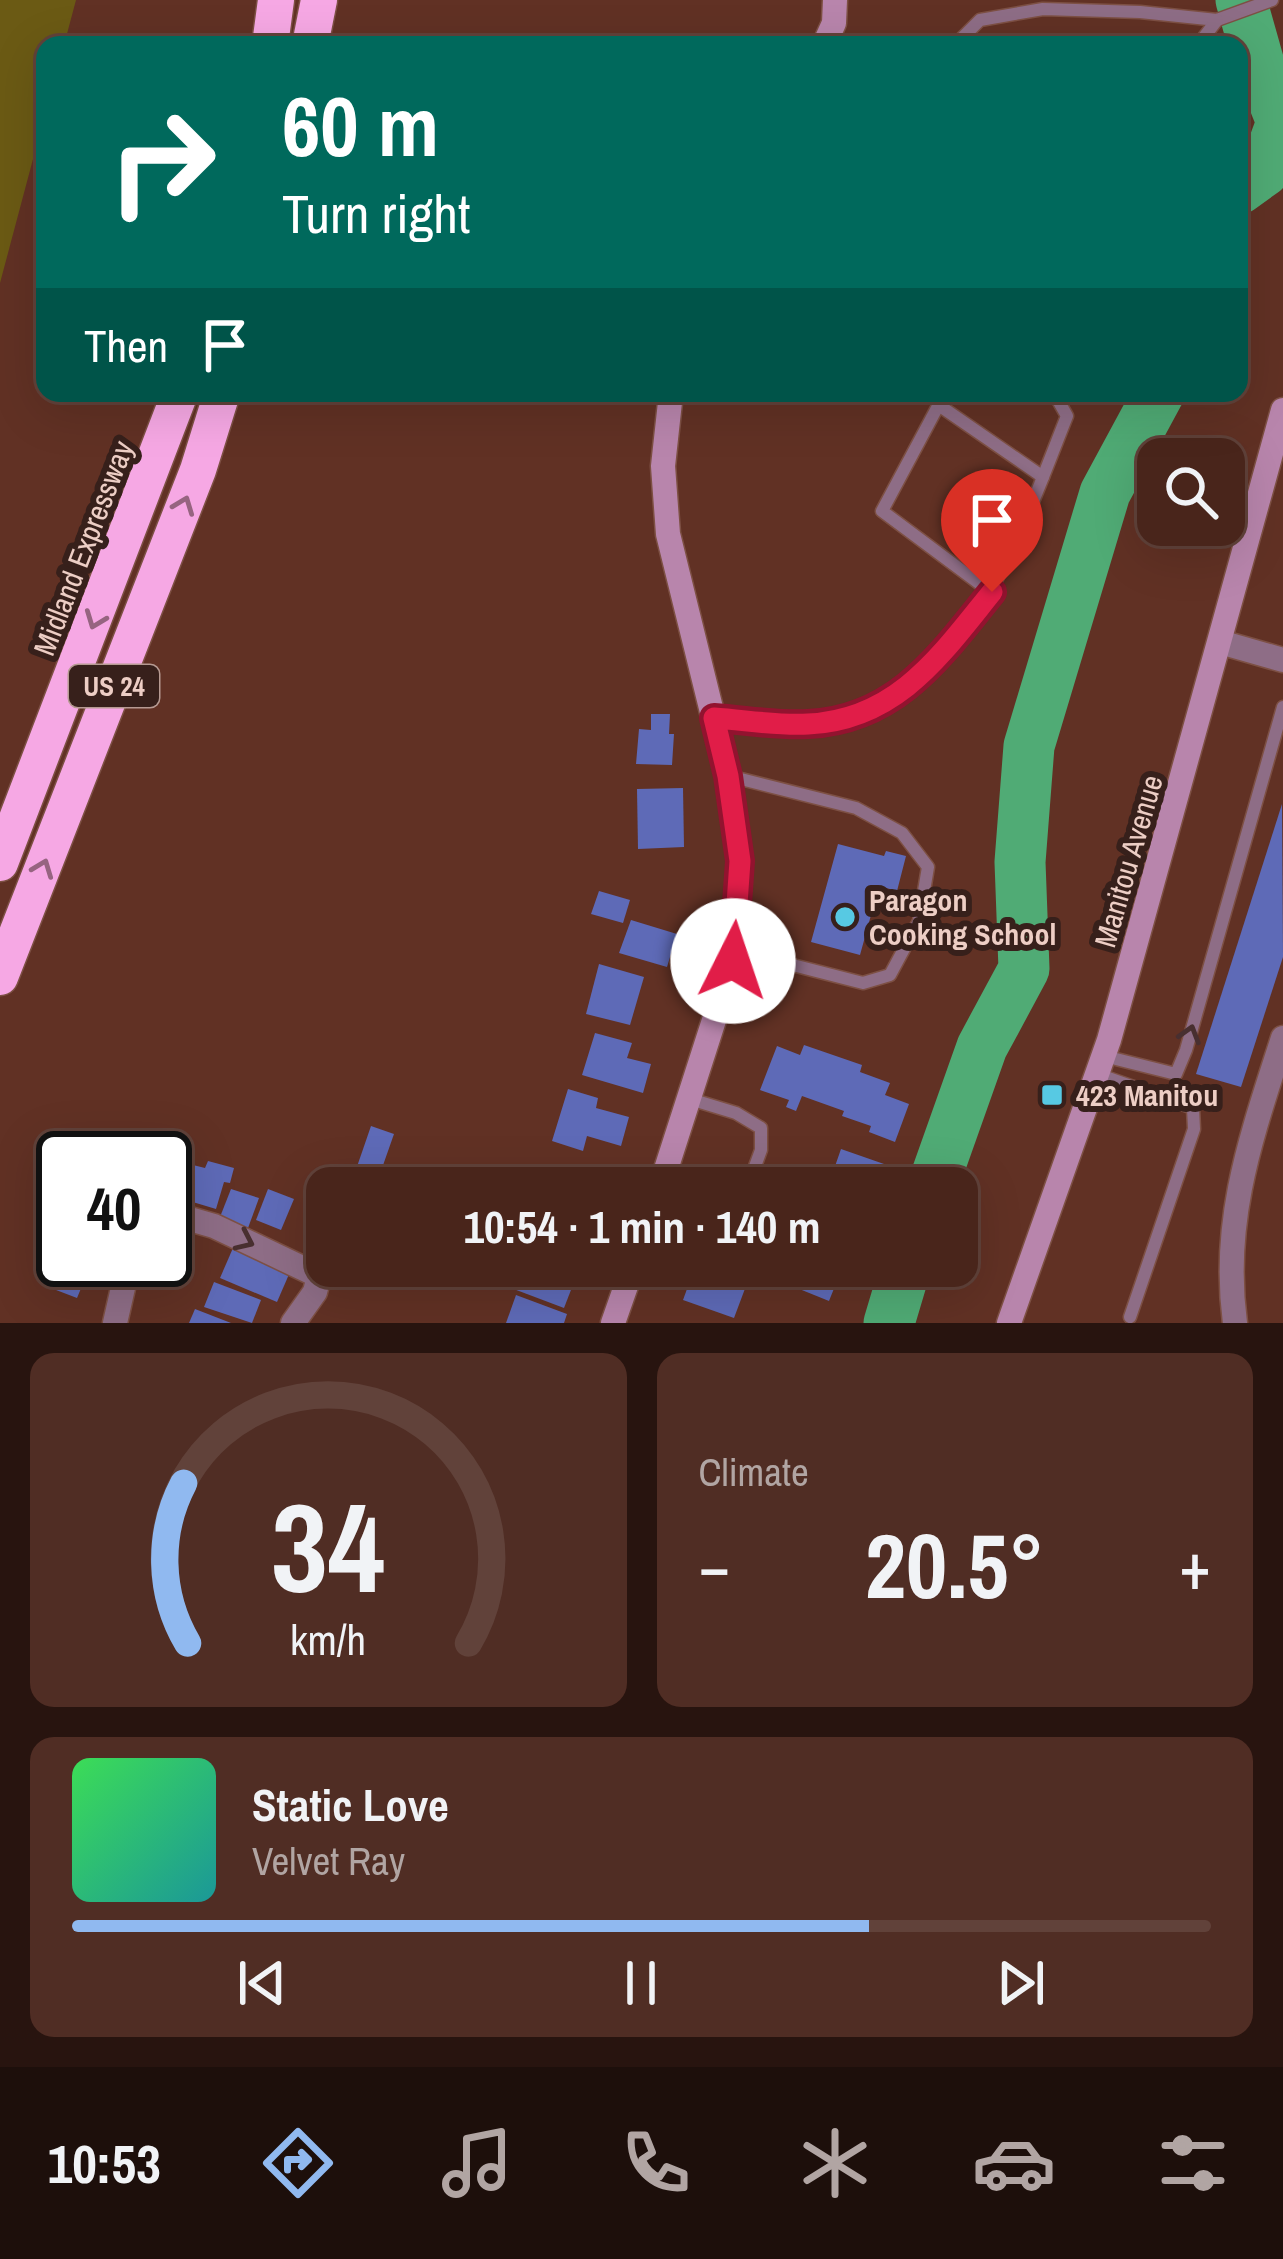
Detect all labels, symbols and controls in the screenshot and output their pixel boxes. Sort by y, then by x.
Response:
text: 60 m [282,69,439,182]
icon: right [84,84,240,240]
text: Turn right [282,177,470,250]
icon: arrive [192,312,258,378]
text: Then [84,315,168,376]
street label: Midland Expressway [24,434,143,661]
map controls [1137,438,1245,546]
button: search [1137,438,1245,546]
pin [941,469,1043,592]
icon: arrive [959,487,1025,553]
one-way arrow [170,495,195,516]
one-way arrow [84,609,109,630]
road number: US 24 [69,665,159,707]
street label: Manitou Avenue [1084,770,1172,952]
one-way arrow [28,859,53,880]
place label: Paragon Cooking School [869,880,1056,954]
position arrow [670,898,796,1024]
marker: Paragon Cooking School [832,904,858,930]
one-way arrow [1176,1024,1201,1045]
place label: 423 Manitou [1076,1075,1218,1115]
marker: 423 Manitou [1039,1082,1065,1108]
speed limit sign: 40 [36,1131,192,1287]
text: 10:54 · 1 min · 140 m [464,1196,820,1257]
one-way arrow [233,1227,254,1250]
text: Climate [699,1446,809,1498]
text: 34 [271,1463,385,1631]
text: 20.5° [865,1505,1045,1626]
text: − [699,1521,730,1610]
text: + [1179,1521,1211,1610]
text: km/h [290,1611,366,1668]
text: Static Love [252,1774,449,1835]
text: Velvet Ray [252,1835,405,1887]
icon: previous [229,1950,295,2016]
icon: pause [608,1950,674,2016]
icon: next [988,1950,1054,2016]
icon: directions [256,2121,340,2205]
icon: music [435,2121,519,2205]
icon: phone [614,2121,698,2205]
icon: climate [793,2121,877,2205]
icon: car [972,2121,1056,2205]
icon: filters [1151,2121,1235,2205]
text: 10:53 [48,2127,161,2200]

